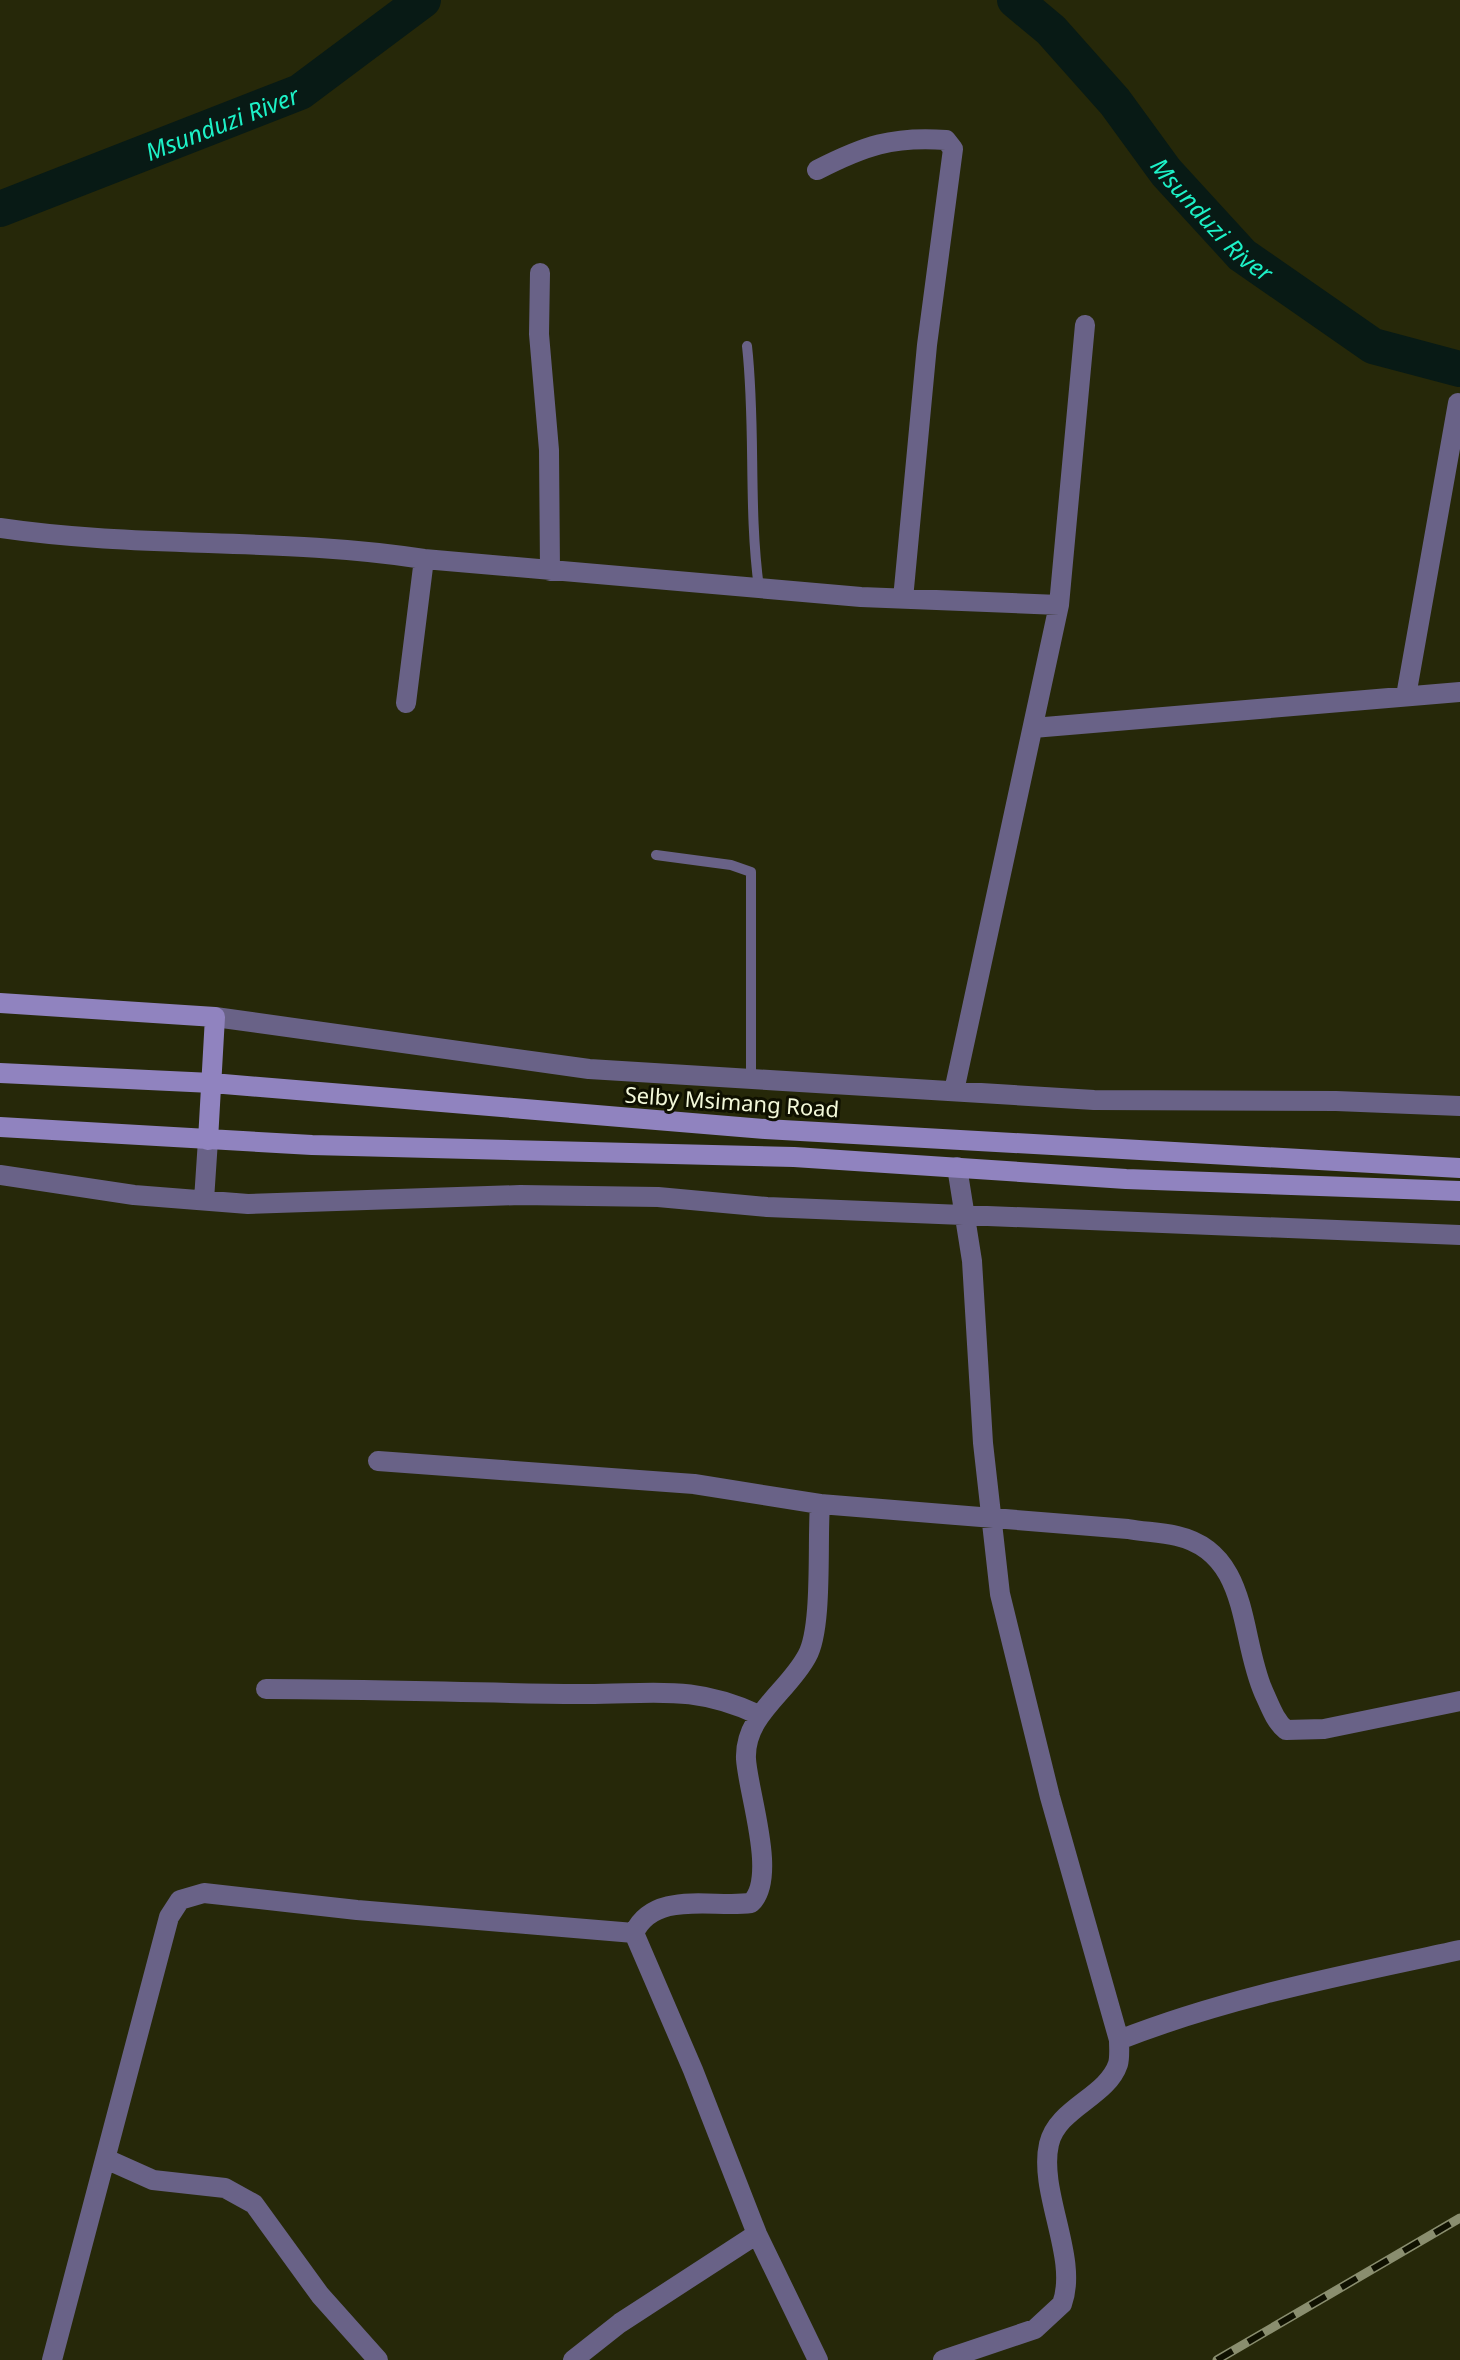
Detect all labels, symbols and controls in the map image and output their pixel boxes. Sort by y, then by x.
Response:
water label: Msunduzi River [140,77,305,167]
water label: Msunduzi River [1144,150,1281,289]
street label: Selby Msimang Road [624,1079,840,1123]

